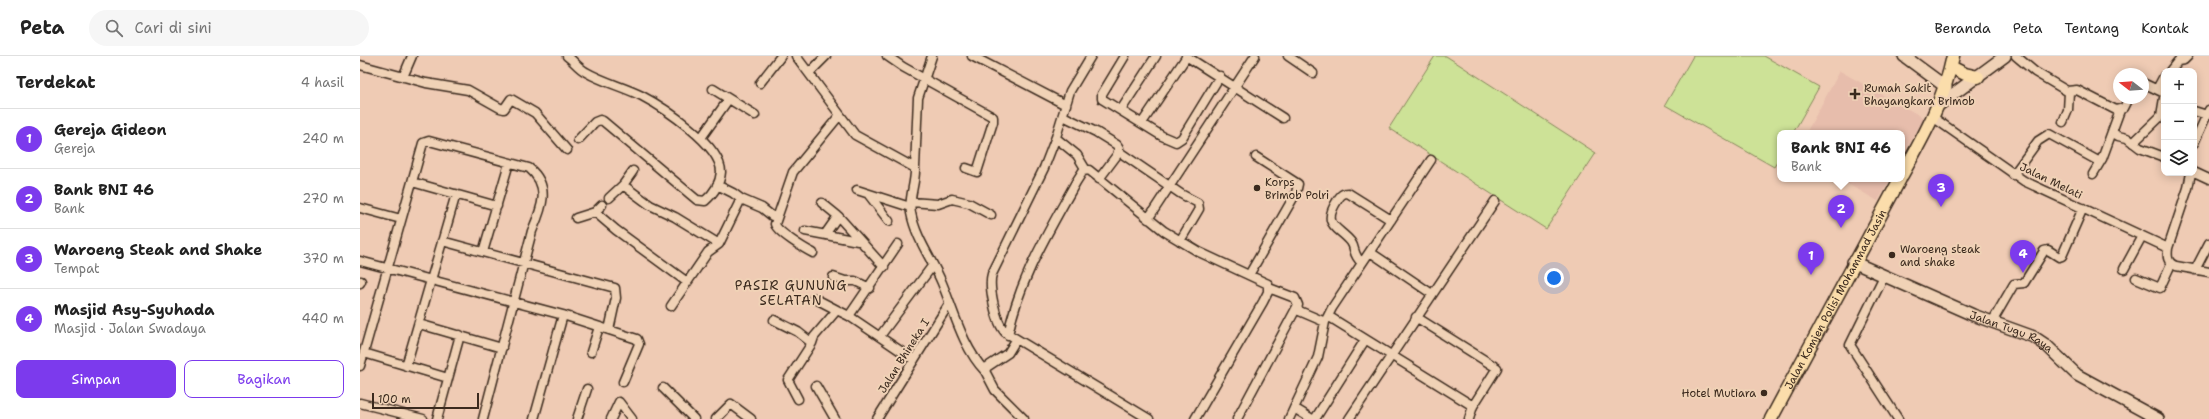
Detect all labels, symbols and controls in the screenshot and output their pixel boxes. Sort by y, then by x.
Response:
search box [89,10,369,46]
text: Peta [20,15,65,40]
icon: search [103,17,125,39]
text: Cari di sini [135,18,212,38]
text: Beranda [1934,19,1991,37]
text: Peta [2013,19,2043,37]
text: Tentang [2065,19,2119,37]
text: Kontak [2141,19,2189,37]
north arrow [2113,68,2149,104]
map controls [2161,68,2197,176]
button: + [2161,68,2197,104]
text: Terdekat [16,71,96,93]
text: 4 hasil [301,74,344,91]
place label: Rumah Sakit Bhayangkara Brimob [1864,81,1975,109]
marker: Rumah Sakit Bhayangkara Brimob [1849,88,1861,100]
button: − [2161,104,2197,140]
text: Gereja Gideon [54,120,167,140]
text: 1 [26,130,32,147]
text: 240 m [302,130,344,147]
popup [1777,130,1905,182]
text: Bank BNI 46 [1791,138,1891,158]
text: Gereja [54,140,95,157]
button: layers [2161,140,2197,176]
text: Bank [1791,158,1822,175]
street label: Jalan Melati [2017,159,2085,203]
pin: 3 [1928,174,1954,207]
place label: Korps Brimob Polri [1265,175,1329,203]
text: Bank BNI 46 [54,180,154,200]
marker: Korps Brimob Polri [1252,183,1262,193]
text: 2 [24,190,34,207]
text: 270 m [302,190,344,207]
pin: 2 [1828,195,1854,228]
text: Bank [54,200,85,217]
street label: Jalan Komjen Polisi Mohammad Jasin [1781,206,1890,392]
text: Waroeng Steak and Shake [54,240,262,260]
pin: 4 [2010,240,2036,273]
pin: 1 [1798,242,1824,275]
place label: Waroeng steak and shake [1900,242,1980,270]
text: 3 [24,250,34,267]
text: 370 m [302,250,344,267]
marker: Waroeng steak and shake [1887,250,1897,260]
text: Tempat [54,260,100,277]
your location [1544,268,1564,288]
district label: PASIR GUNUNG SELATAN [735,277,847,309]
text: Masjid Asy-Syuhada [54,300,215,320]
street label: Jalan Tugu Raya [1968,307,2057,356]
text: 4 [24,310,34,327]
text: 440 m [302,310,344,327]
street label: Jalan Bhineka I [875,316,933,396]
text: Masjid · Jalan Swadaya [54,320,206,337]
button: Simpan [16,360,176,398]
button: Bagikan [184,360,344,398]
place label: Hotel Mutiara [1682,386,1756,401]
marker: Hotel Mutiara [1759,388,1769,398]
scale bar [372,391,479,410]
text: 100 m [378,392,411,407]

